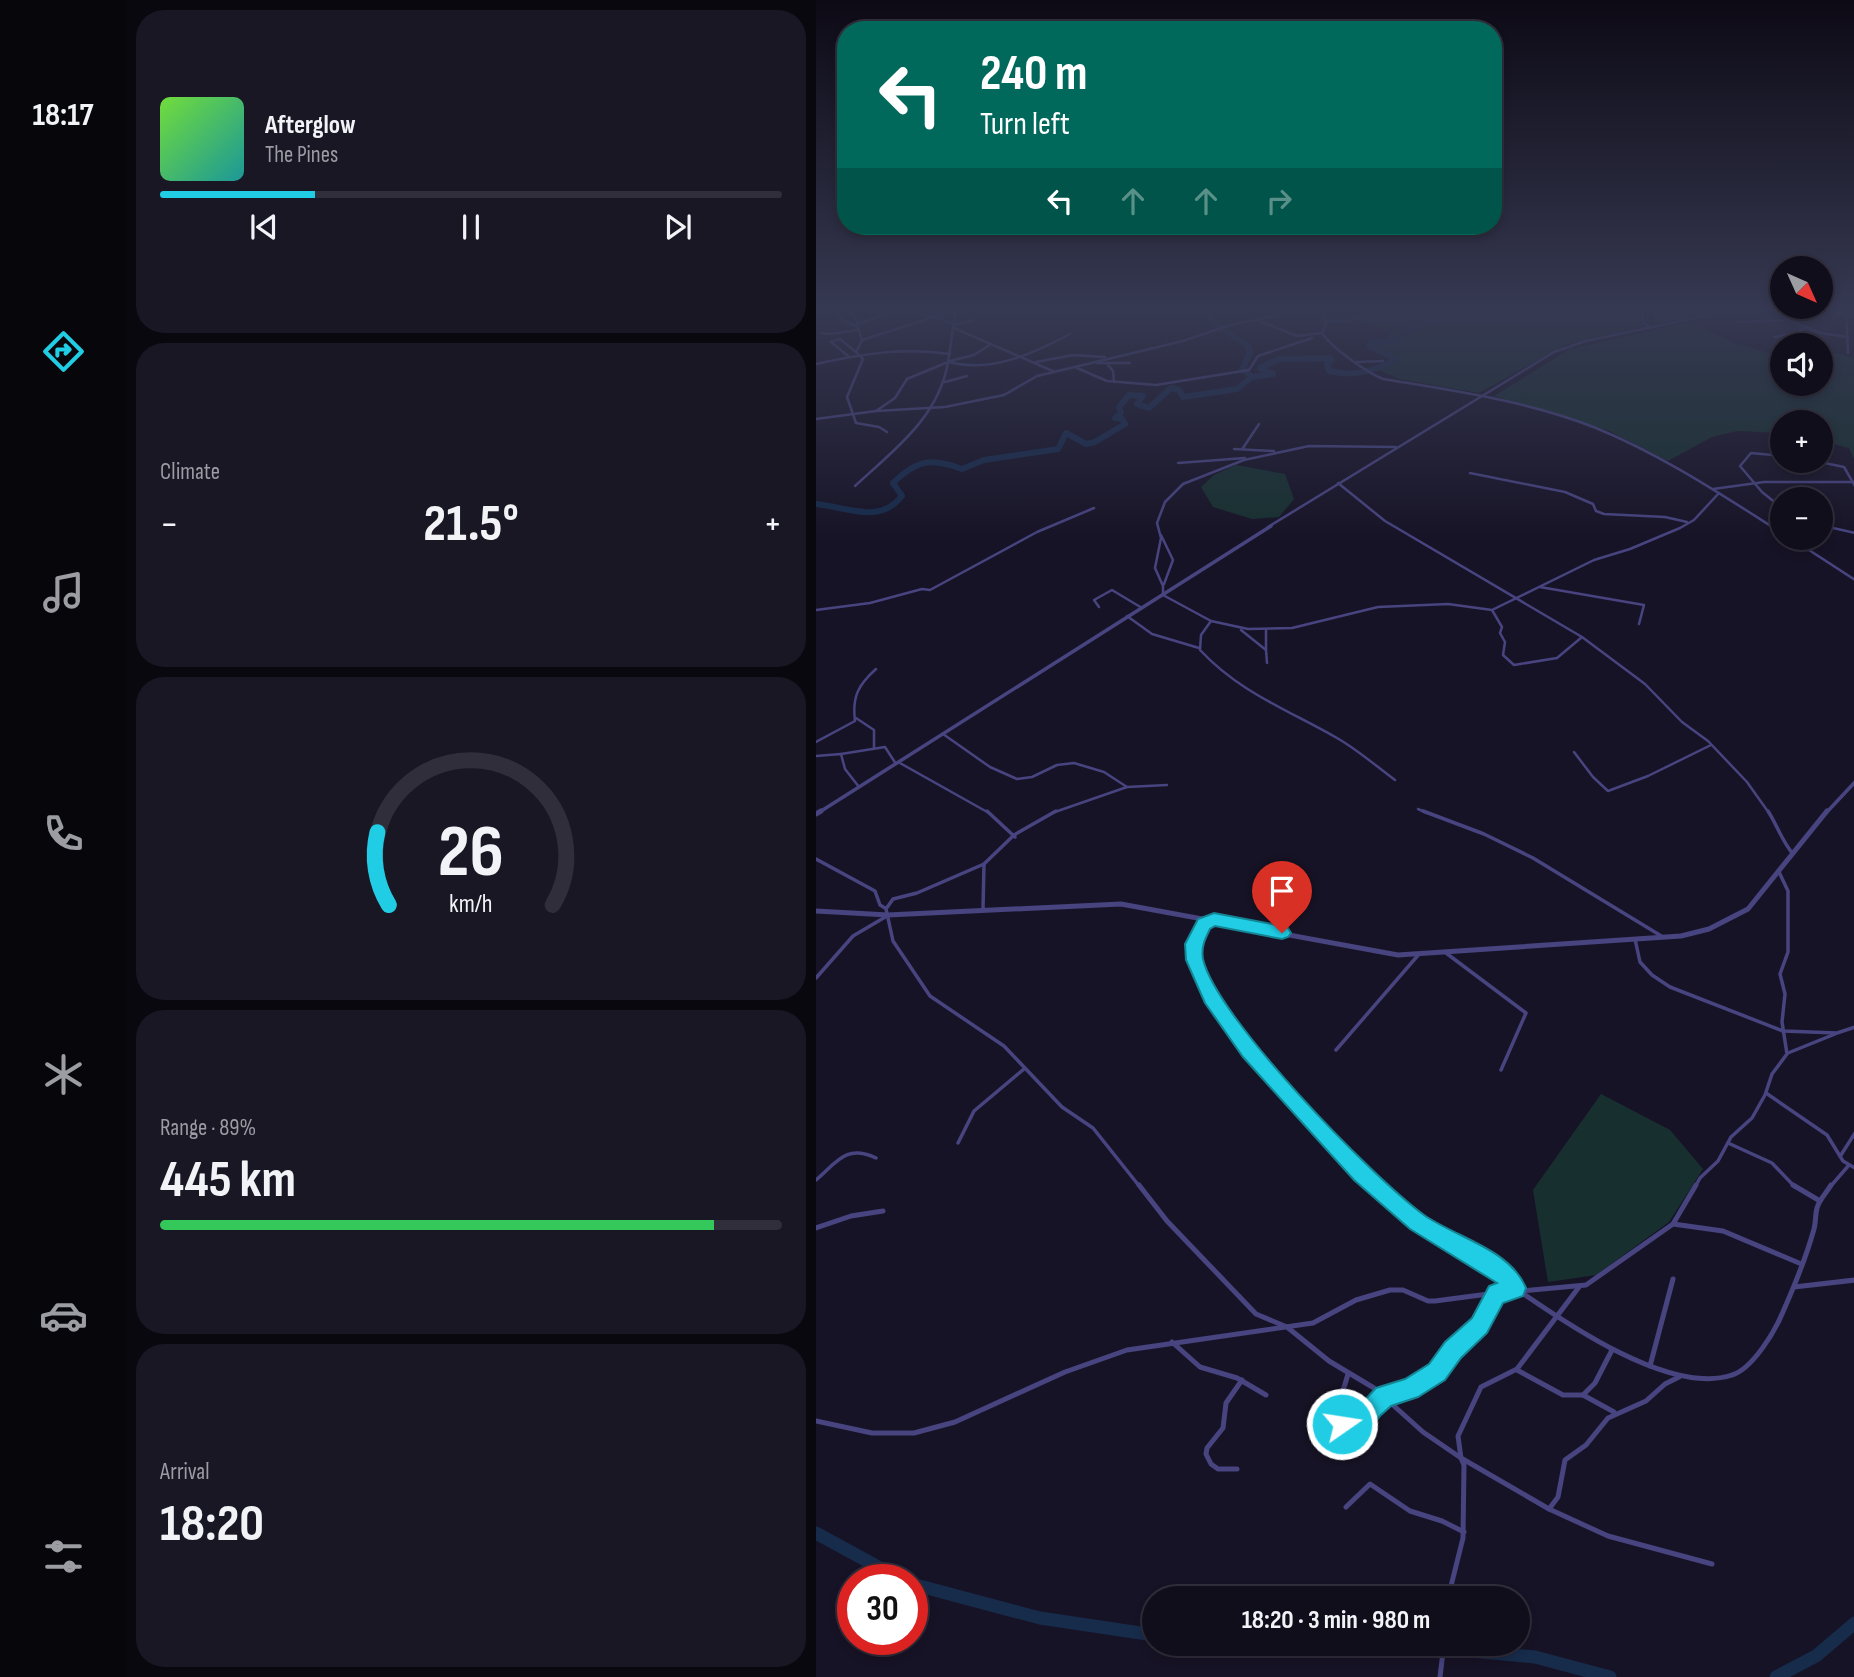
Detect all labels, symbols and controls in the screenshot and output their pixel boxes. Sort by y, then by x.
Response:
text: 240 m [980,45,1088,104]
icon: left [865,49,956,140]
text: 18:17 [32,96,94,135]
text: Turn left [980,105,1070,144]
text: Afterglow [265,110,356,141]
text: The Pines [265,141,338,169]
icon: left [1041,182,1079,220]
icon: ahead [1114,182,1152,220]
icon: ahead [1187,182,1225,220]
icon: right [1260,182,1298,220]
icon: previous [245,208,283,246]
icon: pause [452,208,490,246]
icon: next [659,208,697,246]
north arrow [1770,256,1833,318]
map controls [1770,256,1833,550]
icon: directions [39,327,88,376]
button: sound [1770,333,1833,396]
button: + [1770,410,1833,473]
text: Climate [160,458,220,486]
button: − [1770,487,1833,550]
text: 21.5° [423,493,519,556]
text: − [160,502,179,547]
text: + [763,502,782,547]
icon: music [39,568,88,617]
icon: phone [39,809,88,858]
text: 26 [438,809,504,897]
pin [1252,861,1312,933]
icon: arrive [1263,872,1301,910]
text: km/h [449,888,493,919]
icon: climate [39,1050,88,1099]
text: Range · 89% [160,1114,256,1142]
text: 445 km [160,1149,296,1212]
icon: car [39,1291,88,1340]
position arrow [1305,1387,1379,1461]
text: Arrival [160,1458,209,1486]
text: 18:20 [160,1493,264,1556]
icon: filters [39,1532,88,1581]
speed limit sign: 30 [837,1564,928,1655]
text: 18:20 · 3 min · 980 m [1242,1605,1430,1636]

